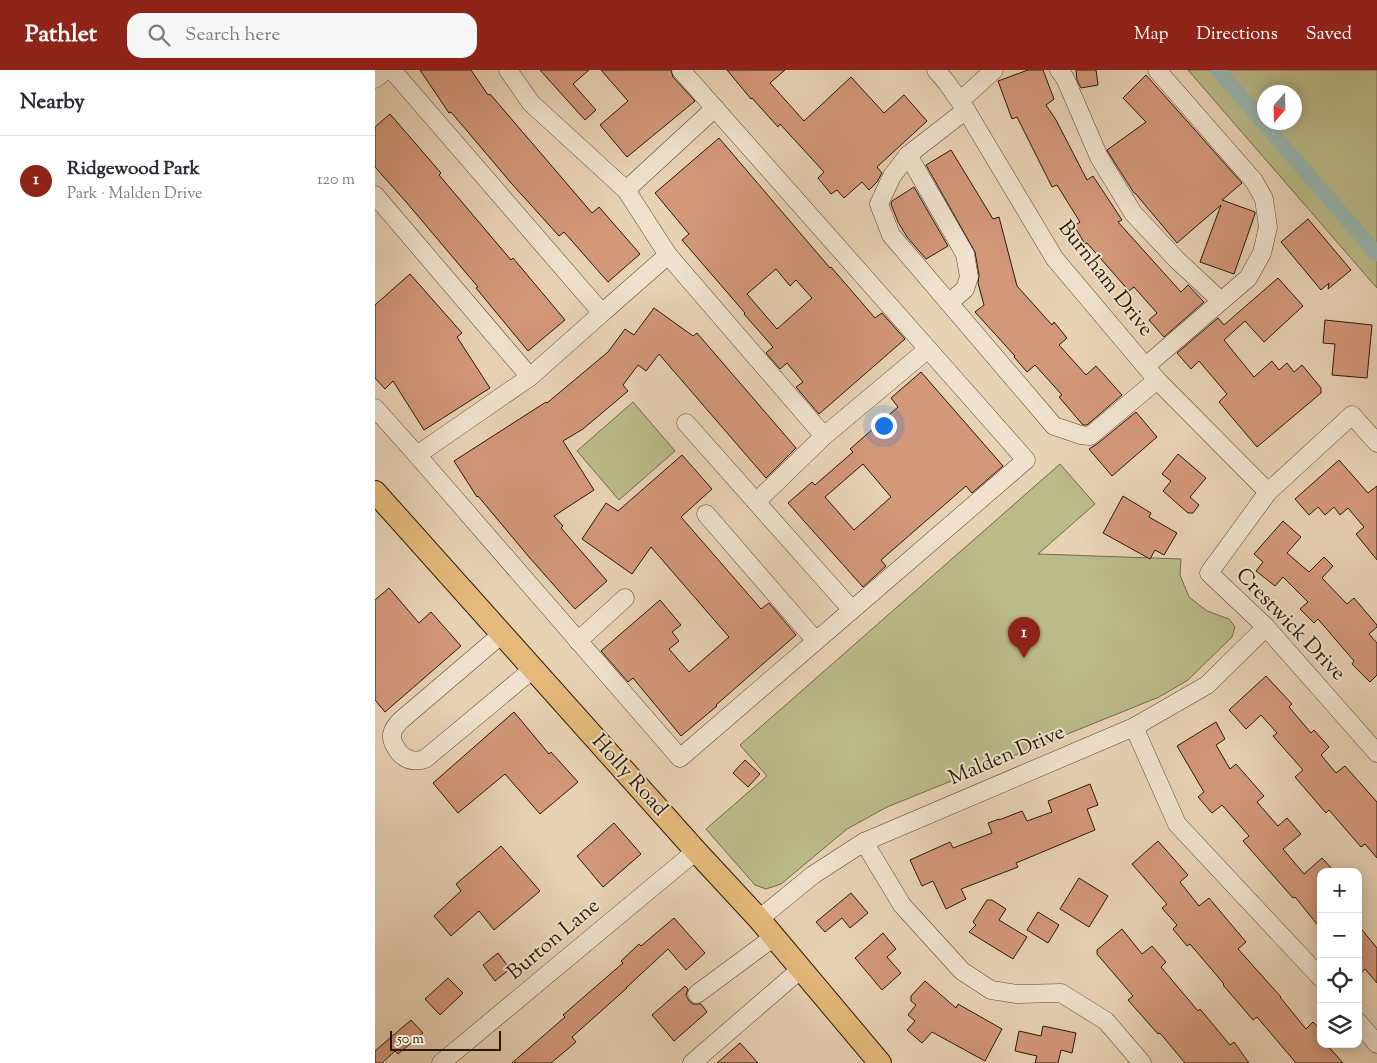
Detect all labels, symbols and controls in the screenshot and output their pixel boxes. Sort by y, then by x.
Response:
search box [127,13,477,58]
text: Pathlet [25,18,97,52]
icon: search [145,21,173,49]
text: Search here [185,22,280,49]
text: Map [1134,22,1169,48]
text: Directions [1197,22,1278,48]
text: Saved [1306,22,1352,48]
north arrow [1257,85,1302,130]
text: Nearby [20,88,85,118]
text: Ridgewood Park [67,156,200,183]
text: 1 [33,169,39,192]
text: 120 m [317,169,355,192]
text: Park · Malden Drive [67,183,203,206]
street label: Burnham Drive [1050,215,1160,343]
your location [871,413,897,439]
street label: Crestwick Drive [1228,562,1352,688]
pin: 1 [1008,617,1040,658]
street label: Malden Drive [944,718,1070,794]
street label: Holly Road [584,728,674,824]
map controls [1317,868,1362,1048]
button: + [1317,868,1362,913]
street label: Burton Lane [501,892,607,988]
button: − [1317,913,1362,958]
button: locate [1317,958,1362,1003]
button: layers [1317,1003,1362,1048]
scale bar [390,1028,501,1051]
text: 50 m [397,1030,424,1050]

